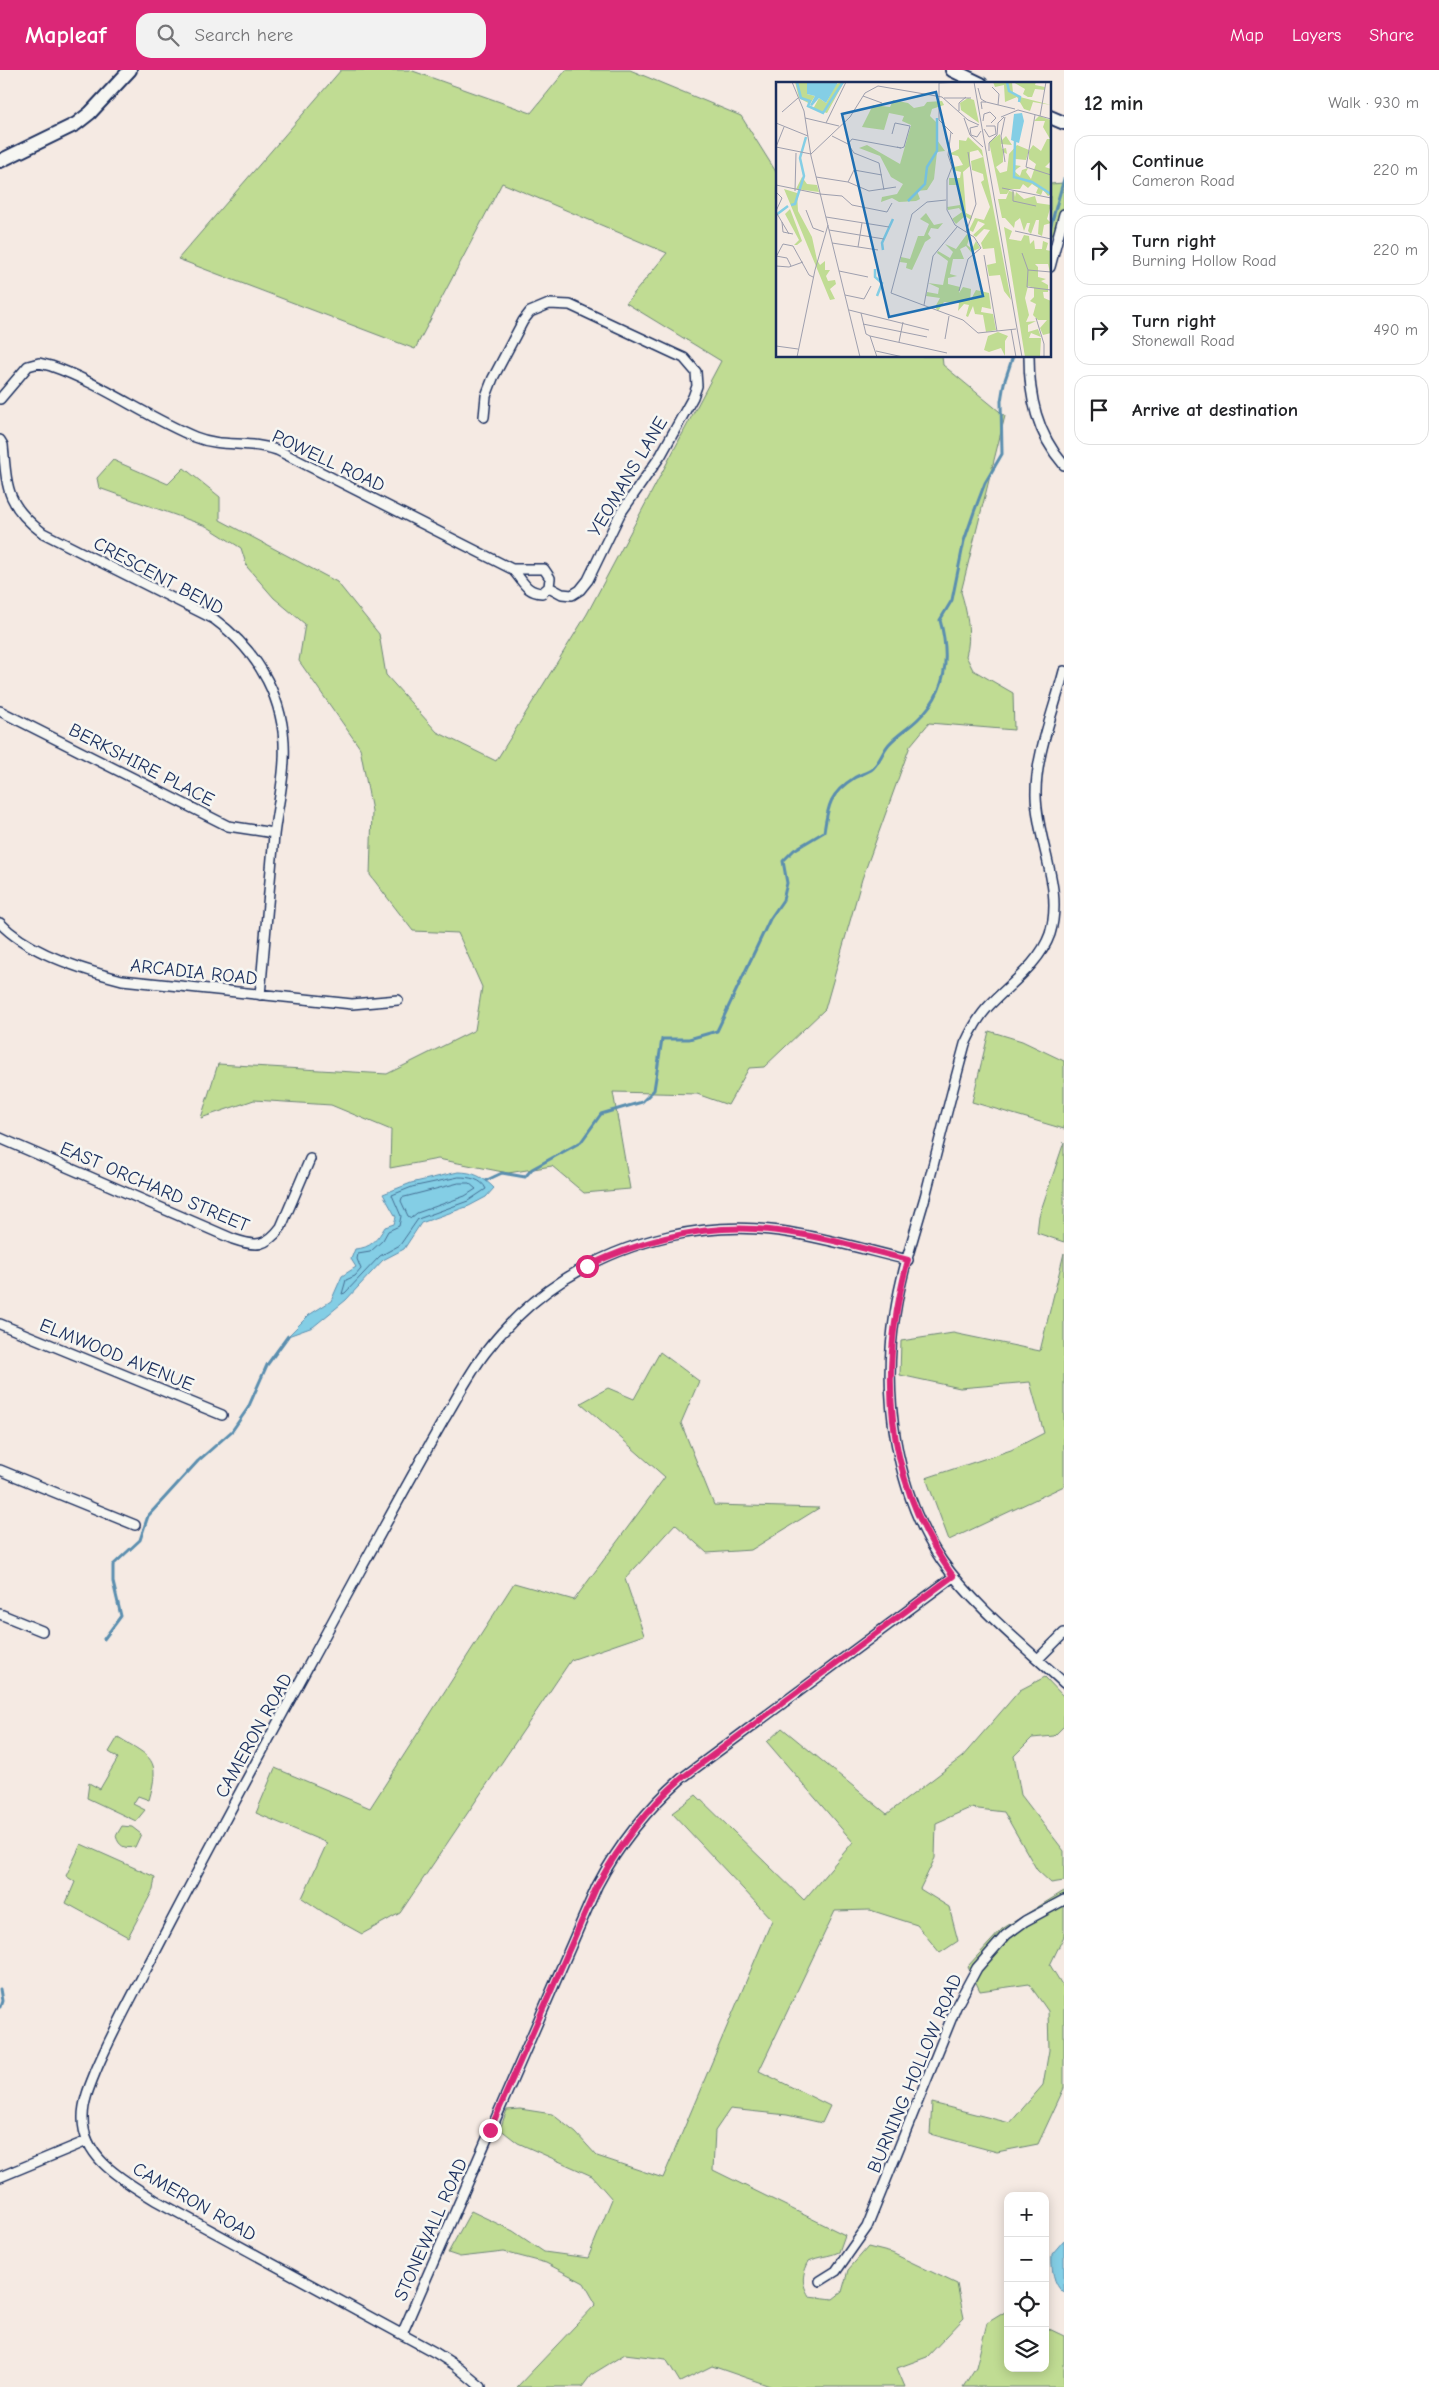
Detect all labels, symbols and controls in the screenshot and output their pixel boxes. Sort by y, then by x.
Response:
search box [136,13,486,58]
text: Mapleaf [25,21,106,49]
icon: search [154,21,182,49]
text: Search here [194,24,293,46]
text: Map [1230,25,1264,46]
text: Layers [1292,25,1341,46]
text: Share [1369,25,1414,46]
inset map [776,82,1052,358]
text: 12 min [1084,91,1143,115]
text: Walk · 930 m [1328,94,1419,112]
text: Continue [1132,150,1204,172]
icon: ahead [1085,156,1113,184]
text: 220 m [1373,161,1418,179]
text: Cameron Road [1132,172,1235,190]
text: Turn right [1132,230,1216,252]
icon: right [1085,236,1113,264]
text: 220 m [1373,241,1418,259]
text: Burning Hollow Road [1132,252,1276,270]
text: Turn right [1132,310,1216,332]
icon: right [1085,316,1113,344]
text: 490 m [1373,321,1418,339]
text: Stonewall Road [1132,332,1235,350]
icon: arrive [1085,396,1113,424]
text: Arrive at destination [1132,399,1298,421]
street label: YEOMANS LANE [584,413,672,540]
street label: POWELL ROAD [269,425,389,497]
street label: CRESCENT BEND [90,532,228,620]
street label: BERKSHIRE PLACE [65,719,218,811]
street label: ARCADIA ROAD [129,954,259,990]
street label: EAST ORCHARD STREET [57,1137,253,1237]
route start [576,1255,599,1278]
street label: ELMWOOD AVENUE [36,1314,197,1396]
street label: CAMERON ROAD [211,1669,297,1802]
street label: BURNING HOLLOW ROAD [863,1970,967,2176]
route end [479,2119,502,2142]
street label: STONEWALL ROAD [390,2155,472,2304]
street label: CAMERON ROAD [129,2158,260,2246]
map controls [1004,2192,1049,2372]
button: + [1004,2192,1049,2237]
button: − [1004,2237,1049,2282]
button: locate [1004,2282,1049,2327]
button: layers [1004,2327,1049,2372]

